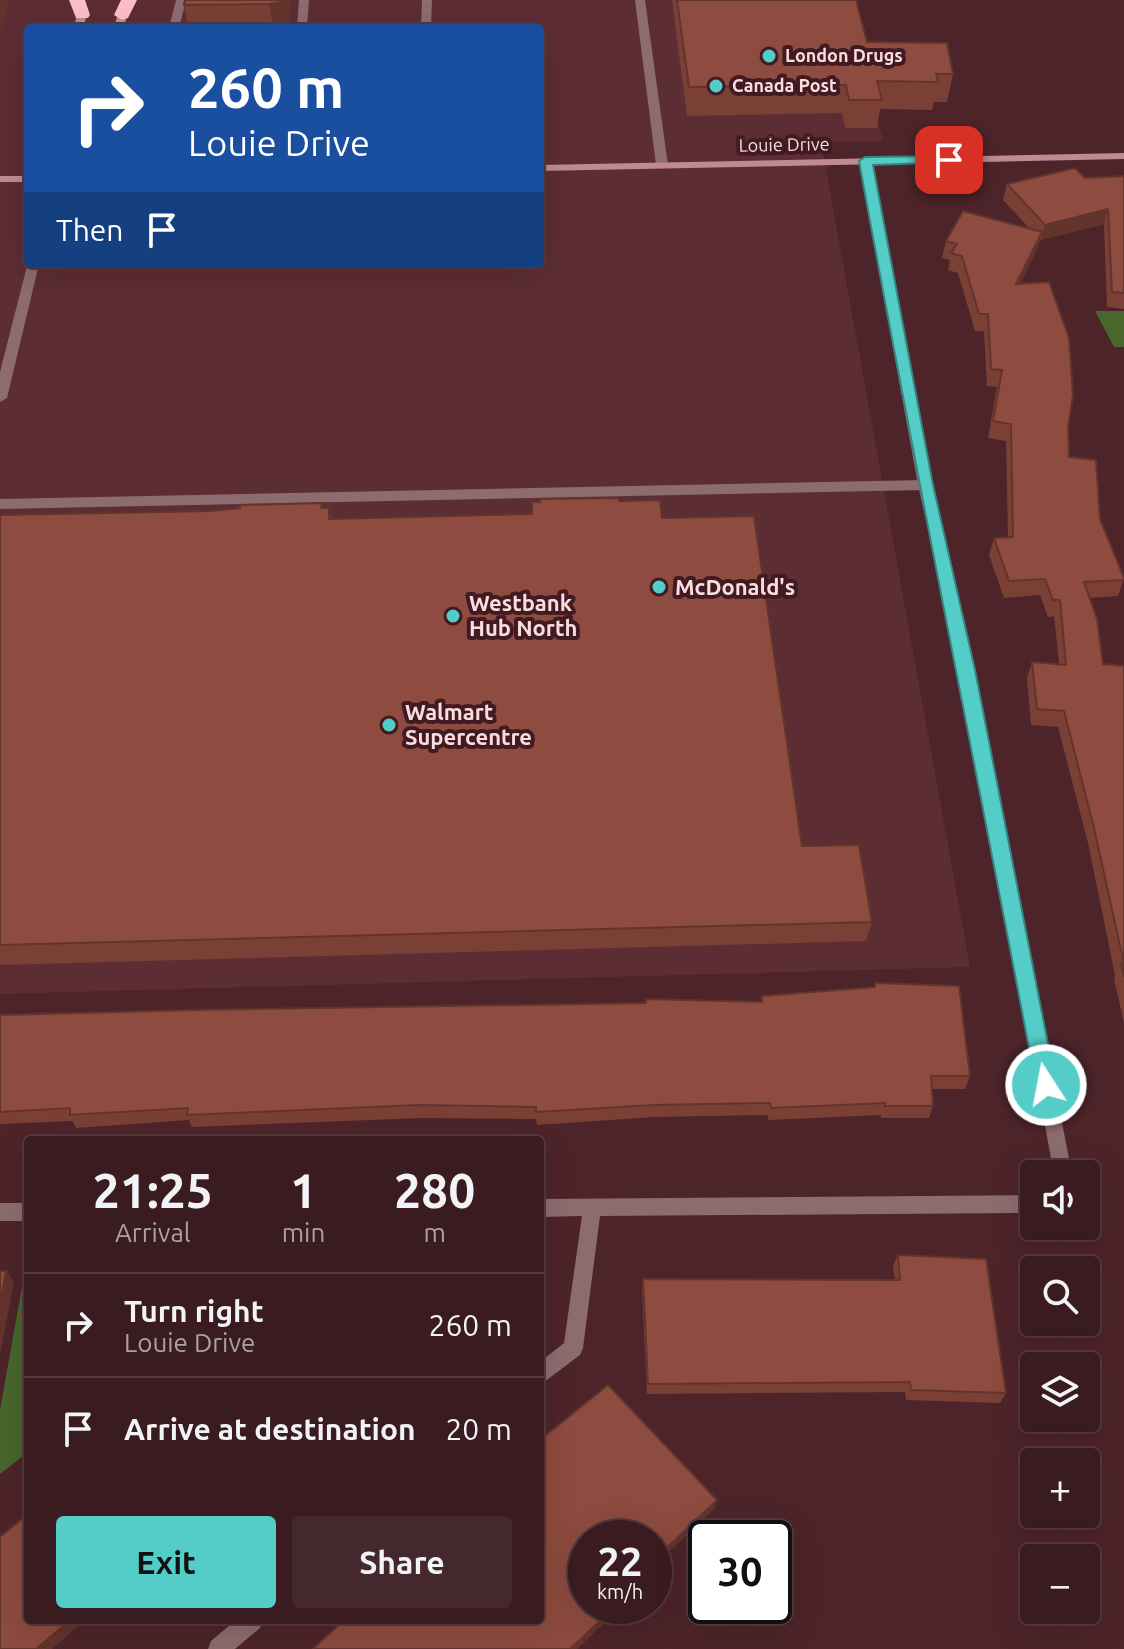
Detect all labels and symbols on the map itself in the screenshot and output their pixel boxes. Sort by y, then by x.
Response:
place label: London Drugs [785,45,903,65]
marker: London Drugs [760,47,778,65]
place label: Canada Post [732,75,837,95]
marker: Canada Post [707,77,725,95]
pin [915,126,983,194]
street label: Louie Drive [738,133,830,155]
place label: McDonald's [675,574,795,599]
marker: McDonald's [650,578,668,596]
place label: Westbank Hub North [469,590,577,640]
marker: Westbank Hub North [444,607,462,625]
place label: Walmart Supercentre [405,699,532,749]
marker: Walmart Supercentre [380,716,398,734]
position arrow [1004,1043,1088,1127]
speed limit sign: 30 [688,1520,792,1624]

